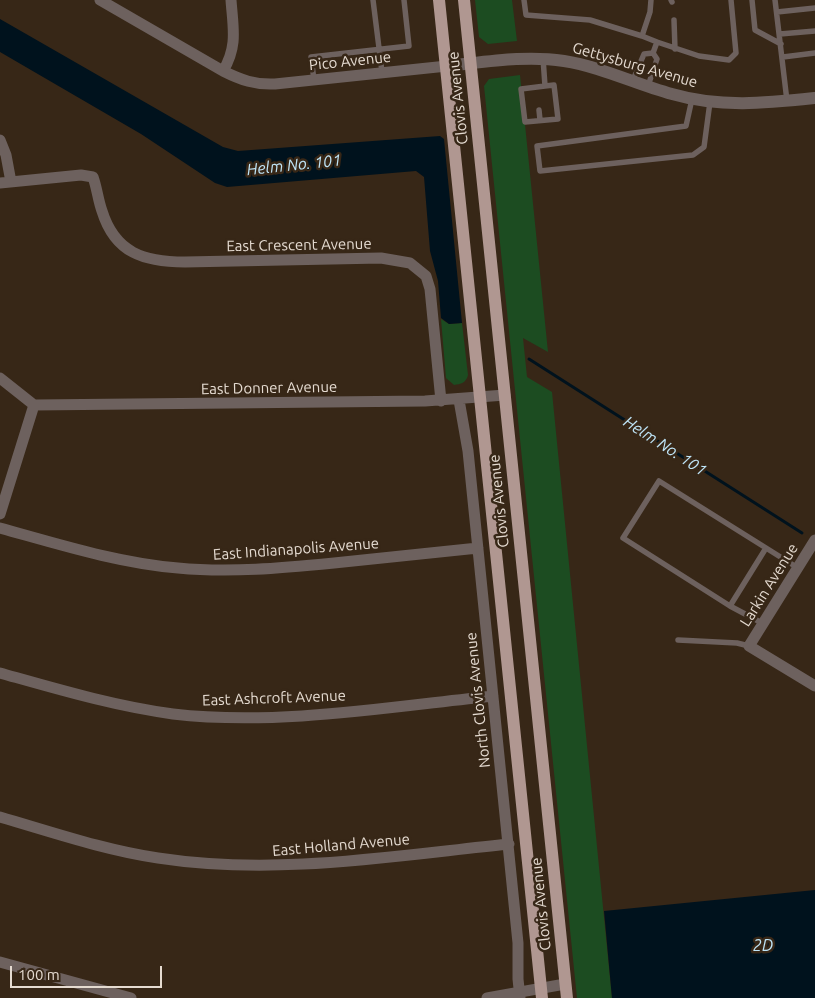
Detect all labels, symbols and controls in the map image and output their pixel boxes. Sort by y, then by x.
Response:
street label: Gettysburg Avenue [570,39,700,91]
street label: Pico Avenue [308,48,392,74]
street label: Clovis Avenue [444,51,472,145]
water label: Helm No. 101 [246,150,342,180]
street label: East Crescent Avenue [226,235,372,255]
street label: East Donner Avenue [201,378,337,398]
water label: Helm No. 101 [620,412,710,480]
street label: Clovis Avenue [485,454,513,548]
street label: East Indianapolis Avenue [212,534,380,564]
street label: Larkin Avenue [736,540,802,630]
street label: North Clovis Avenue [462,631,494,769]
street label: East Ashcroft Avenue [202,686,346,710]
street label: East Holland Avenue [271,830,411,860]
street label: Clovis Avenue [527,857,555,951]
water label: 2D [753,936,773,956]
scale bar [12,956,165,988]
text: 100 m [18,966,60,983]

